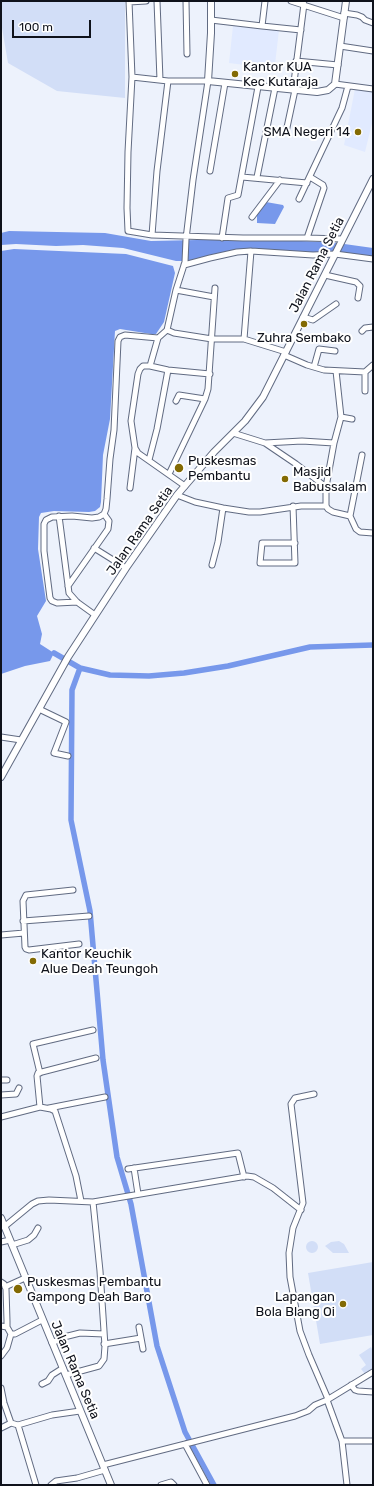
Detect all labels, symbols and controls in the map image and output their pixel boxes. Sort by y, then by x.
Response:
scale bar [14,12,93,38]
text: 100 m [19,20,53,34]
place label: Kantor KUA Kec Kutaraja [243,59,318,90]
marker: Kantor KUA Kec Kutaraja [230,69,240,79]
place label: SMA Negeri 14 [263,124,350,140]
marker: SMA Negeri 14 [353,127,363,137]
street label: Jalan Rama Setia [286,215,348,315]
marker: Zuhra Sembako [299,319,309,329]
place label: Zuhra Sembako [257,330,351,346]
place label: Puskesmas Pembantu [188,453,256,484]
marker: Puskesmas Pembantu [173,462,185,474]
place label: Masjid Babussalam [293,464,367,495]
marker: Masjid Babussalam [280,474,290,484]
street label: Jalan Rama Setia [103,483,177,579]
place label: Kantor Keuchik Alue Deah Teungoh [41,946,158,977]
marker: Kantor Keuchik Alue Deah Teungoh [28,956,38,966]
place label: Puskesmas Pembantu Gampong Deah Baro [27,1274,161,1305]
marker: Puskesmas Pembantu Gampong Deah Baro [12,1283,24,1295]
place label: Lapangan Bola Blang Oi [256,1289,335,1320]
marker: Lapangan Bola Blang Oi [338,1299,348,1309]
street label: Jalan Rama Setia [47,1319,103,1421]

